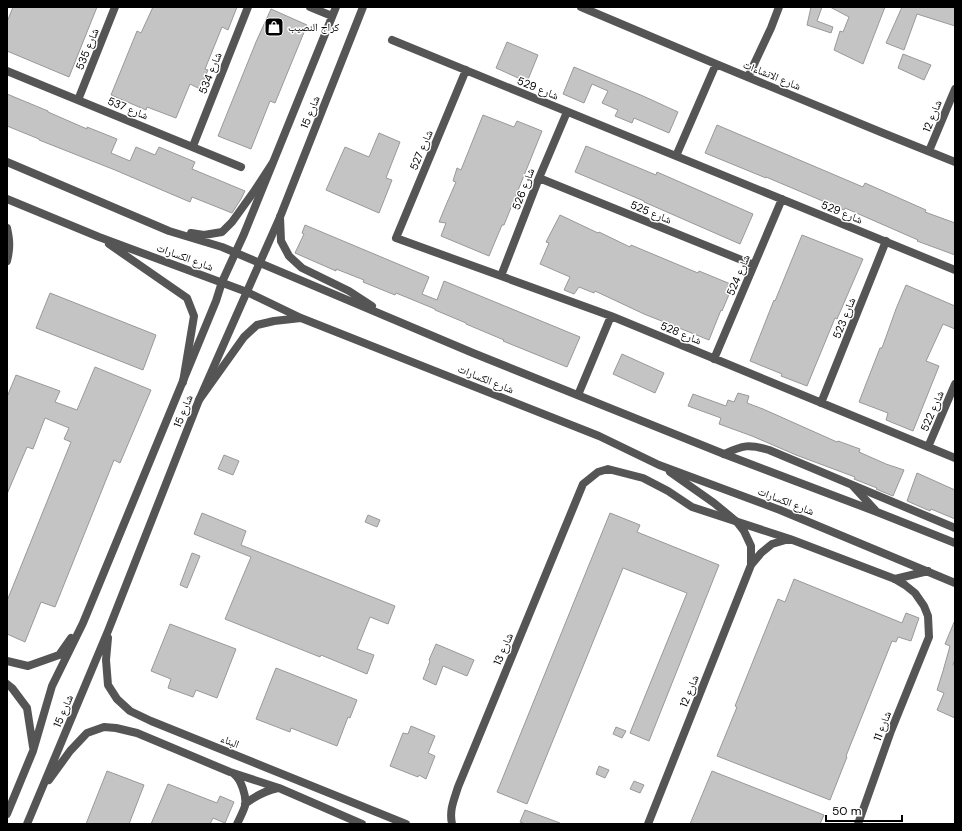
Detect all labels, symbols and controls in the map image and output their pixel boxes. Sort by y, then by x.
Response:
shop icon: كراج النصيب [263,16,285,38]
place label: كراج النصيب [288,20,340,34]
street label: شارع 535 [72,26,102,72]
street label: شارع 534 [195,50,225,96]
street label: شارع الانشاءات [741,57,803,93]
street label: شارع 529 [515,73,561,103]
street label: شارع 537 [106,94,150,122]
street label: شارع 15 [297,94,323,130]
street label: شارع 12 [919,98,945,134]
street label: شارع 527 [406,128,436,172]
street label: شارع 526 [509,166,537,212]
street label: شارع 525 [628,197,674,227]
street label: شارع 529 [819,197,865,227]
street label: شارع الكسارات [155,240,215,274]
street label: شارع 524 [723,252,753,298]
street label: شارع 523 [829,295,859,341]
street label: شارع 528 [658,318,704,348]
street label: شارع الكسارات [456,361,516,397]
street label: شارع 522 [917,388,947,434]
street label: شارع 15 [170,393,196,429]
street label: شارع الكسارات [756,484,816,518]
street label: شارع 13 [490,631,516,667]
street label: شارع 12 [676,673,702,709]
street label: شارع 15 [50,693,76,729]
street label: شارع 11 [870,709,894,743]
street label: البناء [219,731,241,751]
scale bar [826,797,902,823]
text: 50 m [832,803,861,819]

